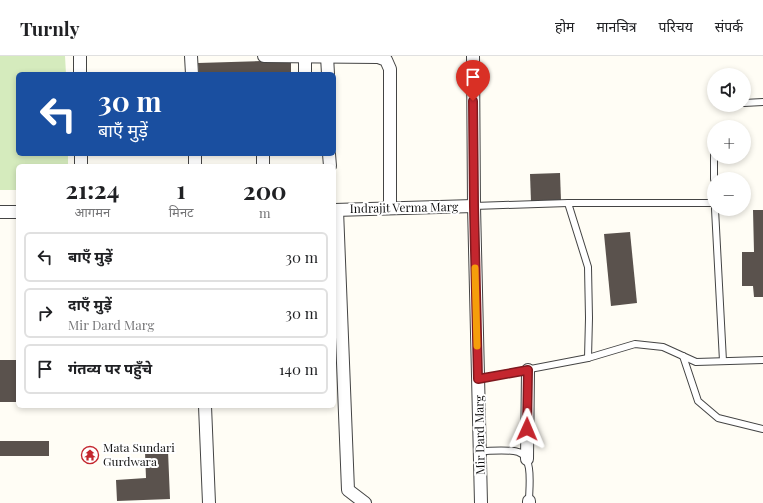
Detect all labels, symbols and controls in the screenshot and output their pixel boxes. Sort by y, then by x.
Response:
text: Turnly [20,15,80,41]
text: होम [555,17,574,36]
text: मानचित्र [596,17,637,36]
text: परिचय [659,17,693,36]
text: संपर्क [715,17,743,36]
pin [456,60,490,101]
icon: arrive [462,66,484,88]
map controls [707,68,751,216]
button: sound [707,68,751,112]
text: 30 m [98,82,162,119]
icon: left [32,88,84,140]
text: बाएँ मुड़ें [98,118,148,142]
button: + [707,120,751,164]
button: − [707,172,751,216]
text: 21:24 [65,173,119,205]
text: 1 [177,173,186,205]
text: 200 [243,174,287,206]
street label: Indrajit Verma Marg [350,198,459,216]
text: आगमन [75,203,110,220]
text: मिनट [169,203,194,220]
text: m [259,204,271,221]
icon: left [34,246,56,268]
text: बाएँ मुड़ें [68,246,113,266]
text: 30 m [285,247,318,267]
text: दाएँ मुड़ें [68,294,112,314]
icon: right [34,302,56,324]
text: 30 m [285,303,318,323]
text: Mir Dard Marg [68,316,154,333]
icon: arrive [34,358,56,380]
text: गंतव्य पर पहुँचे [68,358,152,378]
text: 140 m [279,359,318,379]
street label: Mir Dard Marg [470,394,488,475]
position arrow [506,408,548,450]
place label: Mata Sundari Gurdwara [103,439,175,469]
temple icon: Mata Sundari Gurdwara [80,445,100,465]

